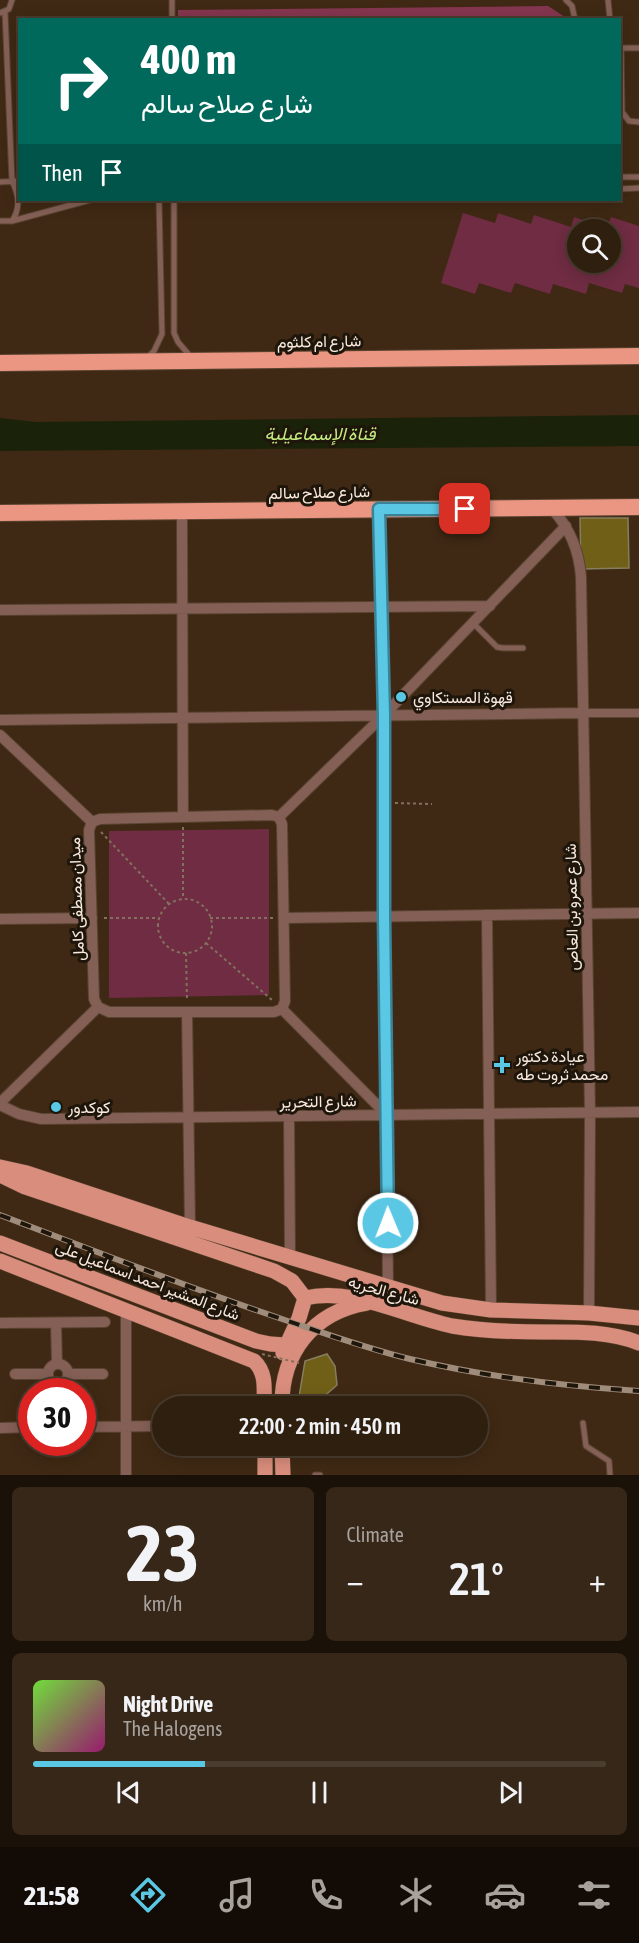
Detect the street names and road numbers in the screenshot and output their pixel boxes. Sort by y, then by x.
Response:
street label: شارع ام كلثوم [277,331,361,354]
street label: شارع صلاح سالم [268,482,370,505]
street label: ميدان مصطفى كامل [65,837,89,961]
street label: شارع عمرو بن العاص [561,843,584,971]
street label: شارع التحرير [278,1091,357,1114]
street label: شارع المشير احمد اسماعيل على [52,1237,242,1326]
street label: شارع الحريه [346,1272,422,1311]

